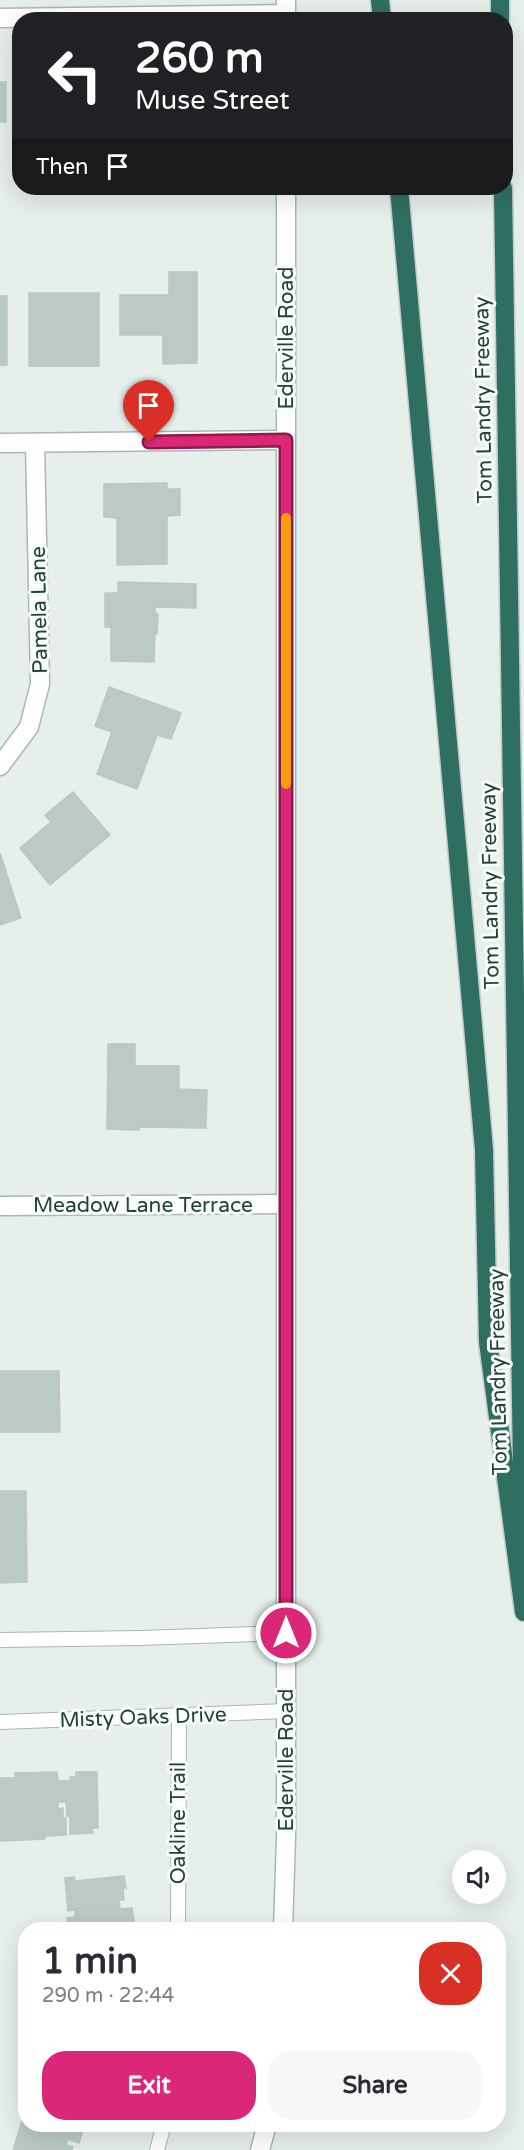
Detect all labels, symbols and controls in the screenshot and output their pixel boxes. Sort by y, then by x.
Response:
text: 260 m [135,33,264,84]
icon: left [36,36,114,114]
text: Muse Street [135,84,290,117]
icon: arrive [101,150,134,183]
text: Then [36,154,89,180]
street label: Ederville Road [274,266,299,410]
street label: Tom Landry Freeway [469,296,498,504]
pin [123,380,174,442]
icon: arrive [132,389,165,422]
street label: Pamela Lane [26,546,53,674]
street label: Tom Landry Freeway [476,782,505,990]
street label: Meadow Lane Terrace [33,1193,253,1218]
street label: Tom Landry Freeway [484,1268,513,1476]
position arrow [254,1601,318,1665]
street label: Ederville Road [274,1688,299,1832]
street label: Misty Oaks Drive [59,1702,227,1733]
street label: Oakline Trail [166,1762,191,1884]
map controls [452,1850,506,1904]
button: sound [452,1850,506,1904]
text: 1 min [42,1940,138,1983]
button: close [419,1942,482,2005]
text: 290 m · 22:44 [42,1984,174,2008]
button: Exit [42,2051,256,2120]
button: Share [268,2051,482,2120]

